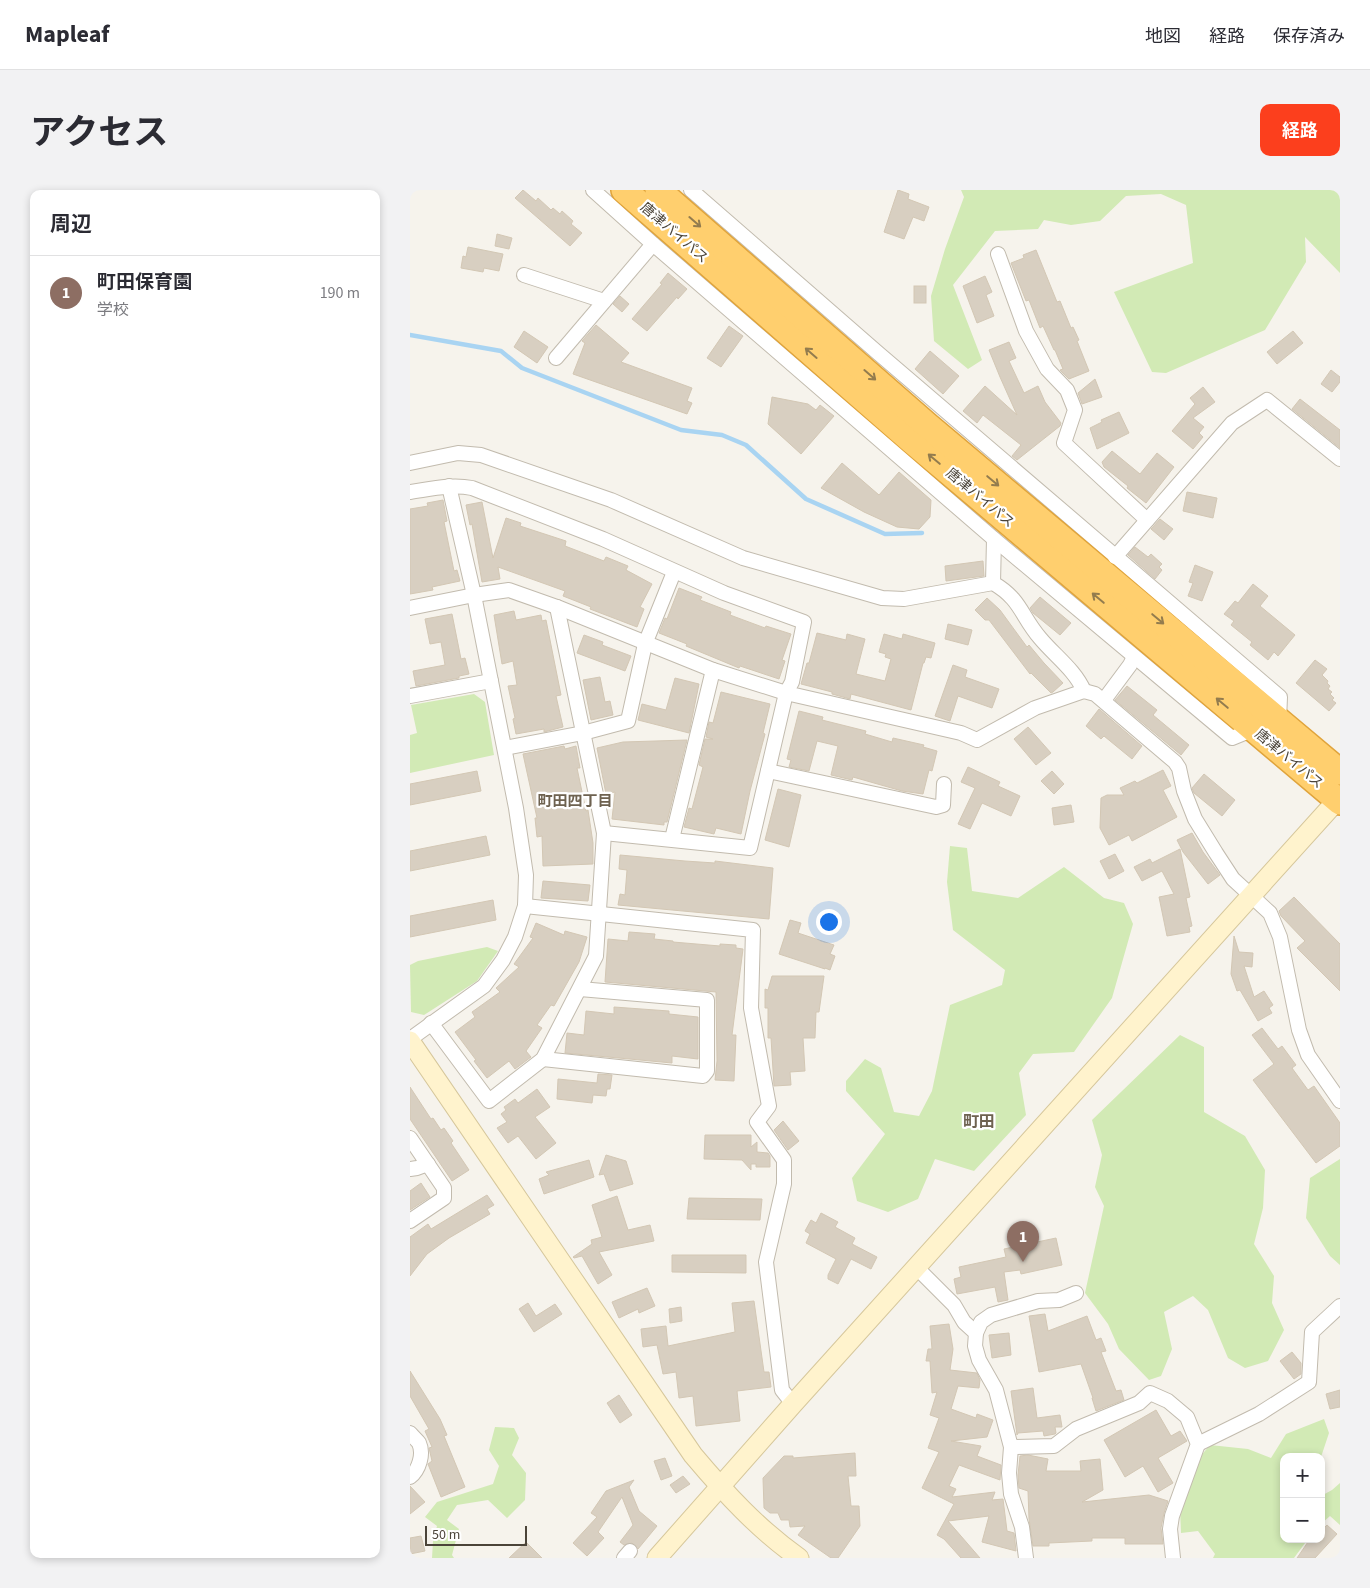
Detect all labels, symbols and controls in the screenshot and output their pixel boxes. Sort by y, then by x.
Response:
text: Mapleaf [25,17,110,52]
text: 地図 [1145,24,1181,49]
text: 経路 [1209,24,1245,49]
text: 保存済み [1273,24,1345,49]
button: 経路 [1260,104,1340,156]
text: アクセス [30,108,168,158]
street label: 唐津バイパス [636,198,712,268]
text: 周辺 [50,209,92,239]
one-way arrow [688,216,701,228]
text: 町田保育園 [97,269,192,296]
text: 1 [62,282,70,304]
text: 190 m [320,282,360,304]
text: 学校 [97,299,129,321]
one-way arrow [805,347,818,359]
one-way arrow [863,369,876,381]
one-way arrow [928,454,941,465]
street label: 唐津バイパス [941,463,1019,533]
one-way arrow [987,475,1000,486]
one-way arrow [1092,593,1105,604]
one-way arrow [1151,613,1164,624]
one-way arrow [1216,697,1229,709]
street label: 唐津バイパス [1250,724,1328,794]
district label: 町田四丁目 [537,791,613,812]
your location [816,909,842,935]
district label: 町田 [963,1111,995,1133]
pin: 1 [1007,1221,1039,1262]
map controls [1280,1453,1325,1543]
button: + [1280,1453,1325,1498]
button: − [1280,1498,1325,1543]
scale bar [425,1523,528,1546]
text: 50 m [432,1525,460,1545]

